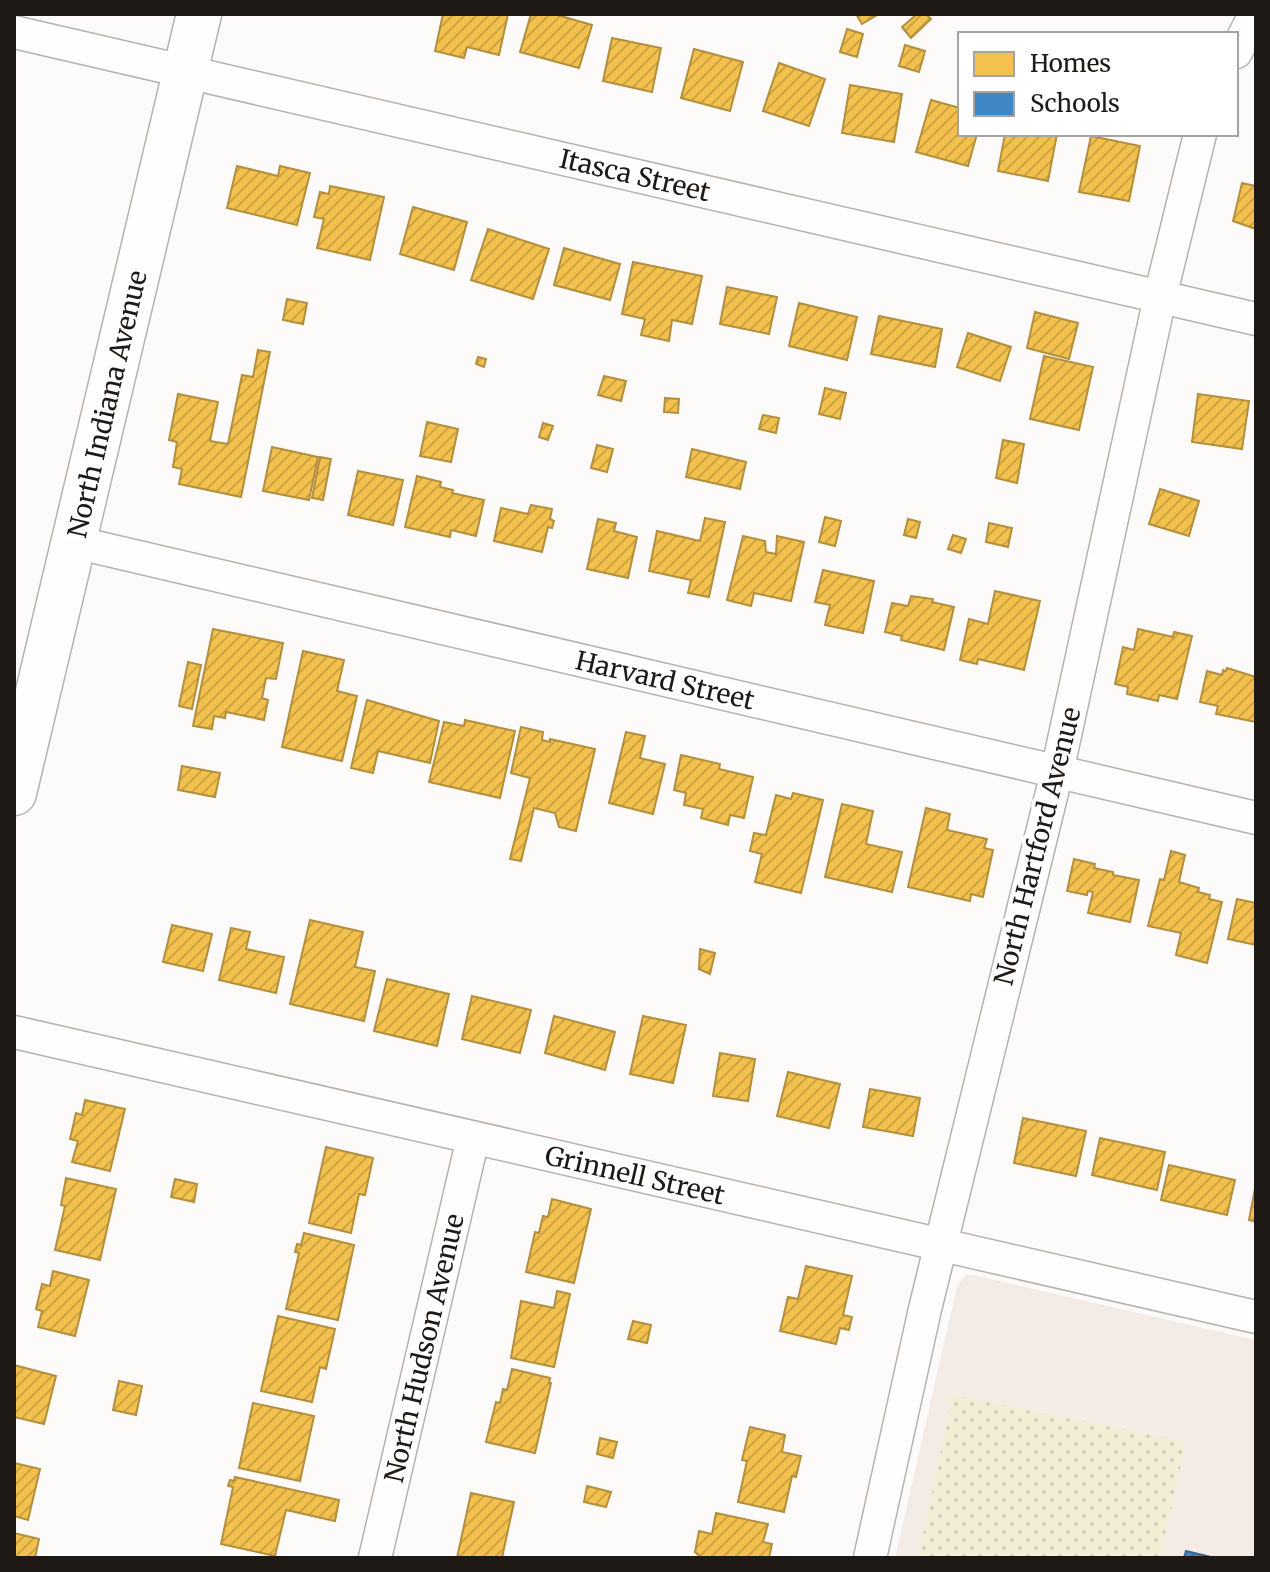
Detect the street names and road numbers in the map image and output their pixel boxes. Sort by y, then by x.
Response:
street label: Itasca Street [556,142,714,208]
street label: North Indiana Avenue [60,267,154,541]
street label: Harvard Street [572,643,758,717]
street label: North Hartford Avenue [986,704,1088,988]
street label: Grinnell Street [542,1138,728,1212]
street label: North Hudson Avenue [377,1210,471,1486]

